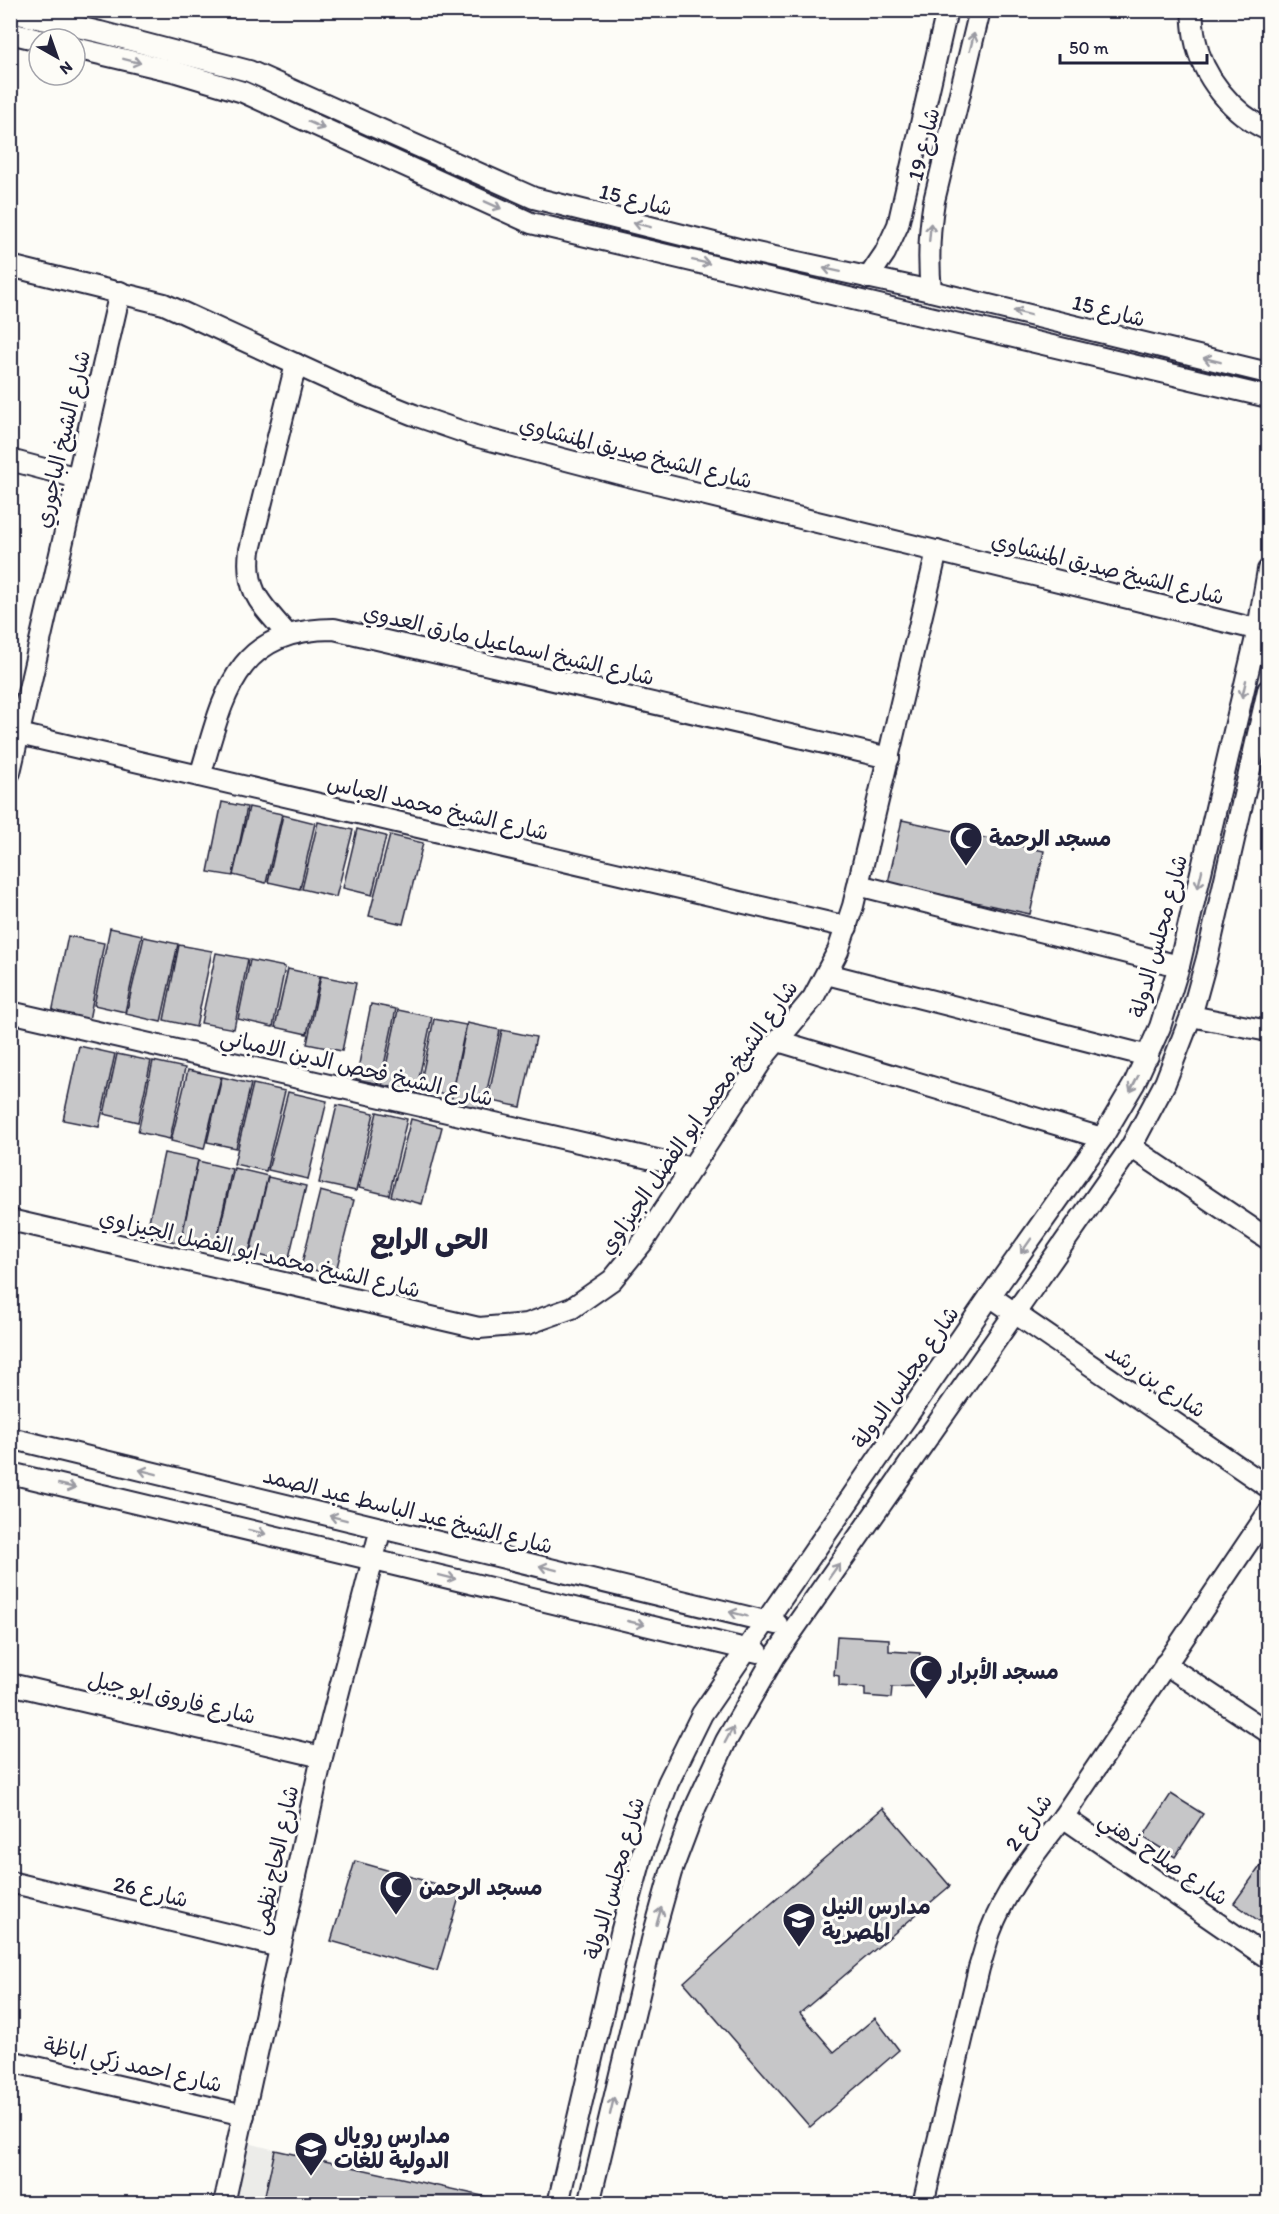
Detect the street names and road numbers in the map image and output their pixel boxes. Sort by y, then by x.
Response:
street label: شارع 19 [901,105,948,184]
street label: شارع 15 [596,177,675,224]
street label: شارع 15 [1069,288,1148,335]
street label: شارع الشيخ الباجوري [29,348,99,531]
street label: شارع الشيخ صديق المنشاوي [516,410,755,497]
street label: شارع الشيخ صديق المنشاوي [988,526,1227,613]
street label: شارع الشيخ اسماعيل مارق العدوي [360,598,657,694]
street label: شارع الشيخ محمد العباس [324,769,551,848]
street label: شارع مجلس الدولة [1124,852,1195,1021]
street label: شارع الشيخ محمد ابو الفضل الجيزاوي [593,975,806,1261]
street label: شارع الشيخ فحص الدين الامباني [217,1023,496,1118]
street label: شارع الشيخ محمد ابو الفضل الجيزاوي [96,1203,423,1307]
street label: شارع مجلس الدولة [846,1301,966,1455]
street label: شارع بن رشد [1099,1337,1211,1425]
street label: شارع الشيخ عبد الباسط عبد الصمد [260,1461,556,1562]
street label: شارع فاروق ابو جبل [85,1665,258,1732]
street label: شارع الحاج نظمى [246,1783,306,1938]
street label: شارع 2 [999,1788,1060,1857]
street label: شارع مجلس الدولة [578,1794,652,1963]
street label: شارع صلاح ذهني [1091,1805,1233,1917]
street label: شارع 26 [110,1870,191,1915]
street label: شارع احمد زكي اباظة [40,2031,225,2104]

